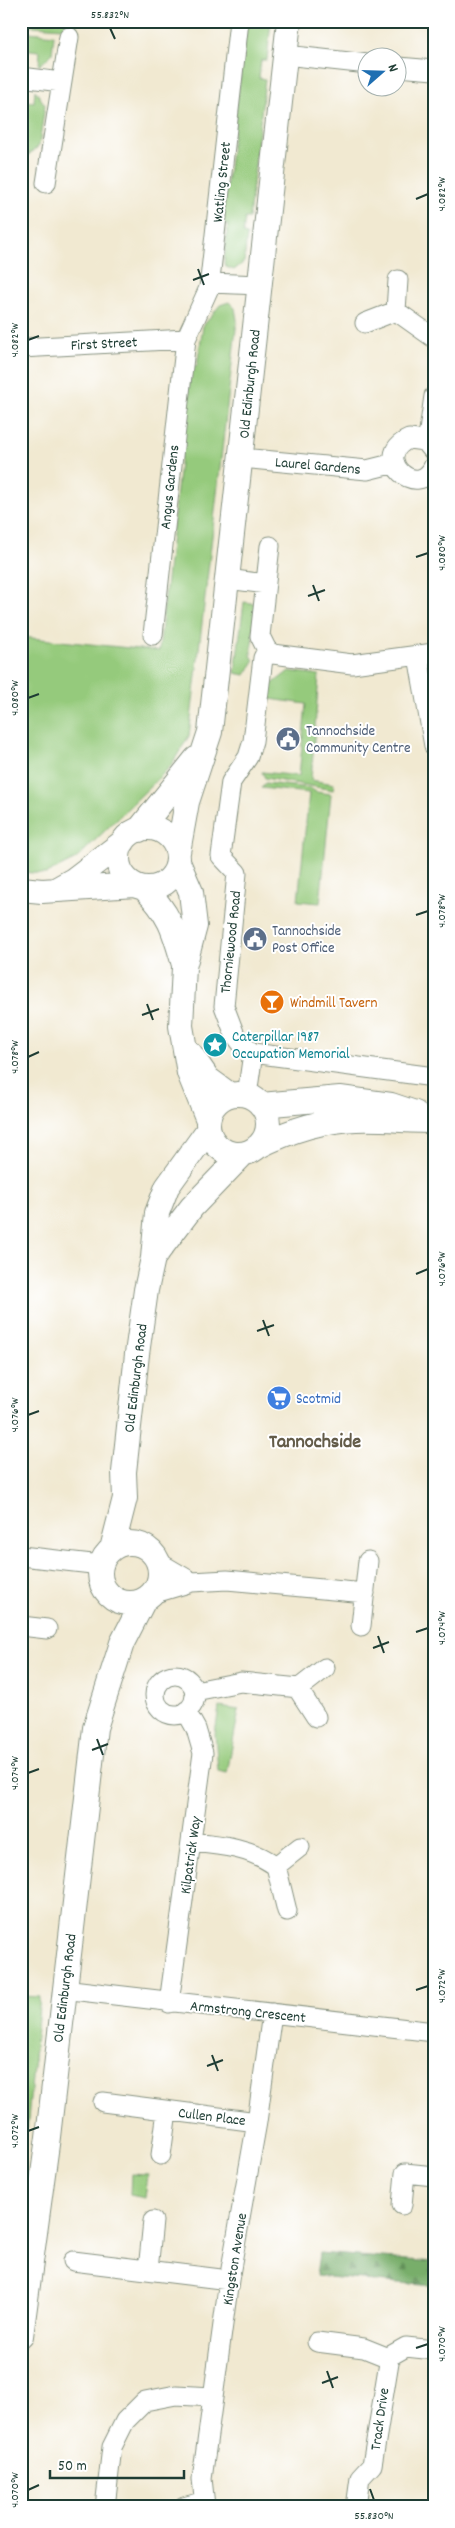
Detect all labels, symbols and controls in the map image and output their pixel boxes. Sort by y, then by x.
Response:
text: 55.832°N [91,7,129,24]
north arrow [358,48,408,98]
text: N [382,62,403,75]
street label: Watling Street [208,140,238,224]
text: 4.082°W [434,177,451,211]
text: 4.082°W [7,323,24,357]
street label: Old Edinburgh Road [234,329,268,440]
street label: First Street [70,332,138,358]
street label: Angus Gardens [156,444,186,531]
street label: Laurel Gardens [274,452,362,482]
text: 4.080°W [434,535,451,571]
text: 4.080°W [7,680,24,716]
place label: Tannochside Community Centre [306,721,411,760]
public building icon: Tannochside Community Centre [275,726,301,752]
street label: Thorniewood Road [216,890,248,995]
text: 4.078°W [434,894,451,928]
place label: Tannochside Post Office [272,921,342,960]
public building icon: Tannochside Post Office [242,926,268,952]
bar icon: Windmill Tavern [259,989,285,1015]
place label: Windmill Tavern [290,993,377,1015]
place label: Caterpillar 1987 Occupation Memorial [232,1027,350,1066]
place icon: Caterpillar 1987 Occupation Memorial [202,1032,228,1058]
text: 4.078°W [7,1040,24,1074]
text: 4.076°W [434,1252,451,1286]
street label: Old Edinburgh Road [119,1322,155,1434]
supermarket icon: Scotmid [266,1385,292,1411]
place label: Scotmid [296,1389,341,1411]
text: 4.076°W [7,1398,24,1432]
district label: Tannochside [269,1429,361,1457]
text: 4.074°W [434,1611,451,1645]
text: 4.074°W [7,1756,24,1790]
street label: Kilpatrick Way [176,1814,208,1896]
street label: Old Edinburgh Road [48,1932,84,2044]
text: 4.072°W [434,1969,451,2003]
street label: Armstrong Crescent [189,1996,307,2030]
street label: Cullen Place [177,2103,247,2133]
text: 4.072°W [7,2114,24,2148]
street label: Kingston Avenue [218,2211,254,2307]
text: 4.070°W [434,2326,451,2362]
street label: Track Drive [366,2386,396,2452]
scale bar [50,2448,184,2480]
text: 50 m [58,2456,87,2478]
text: 4.070°W [7,2472,24,2508]
text: 55.830°N [354,2508,394,2525]

